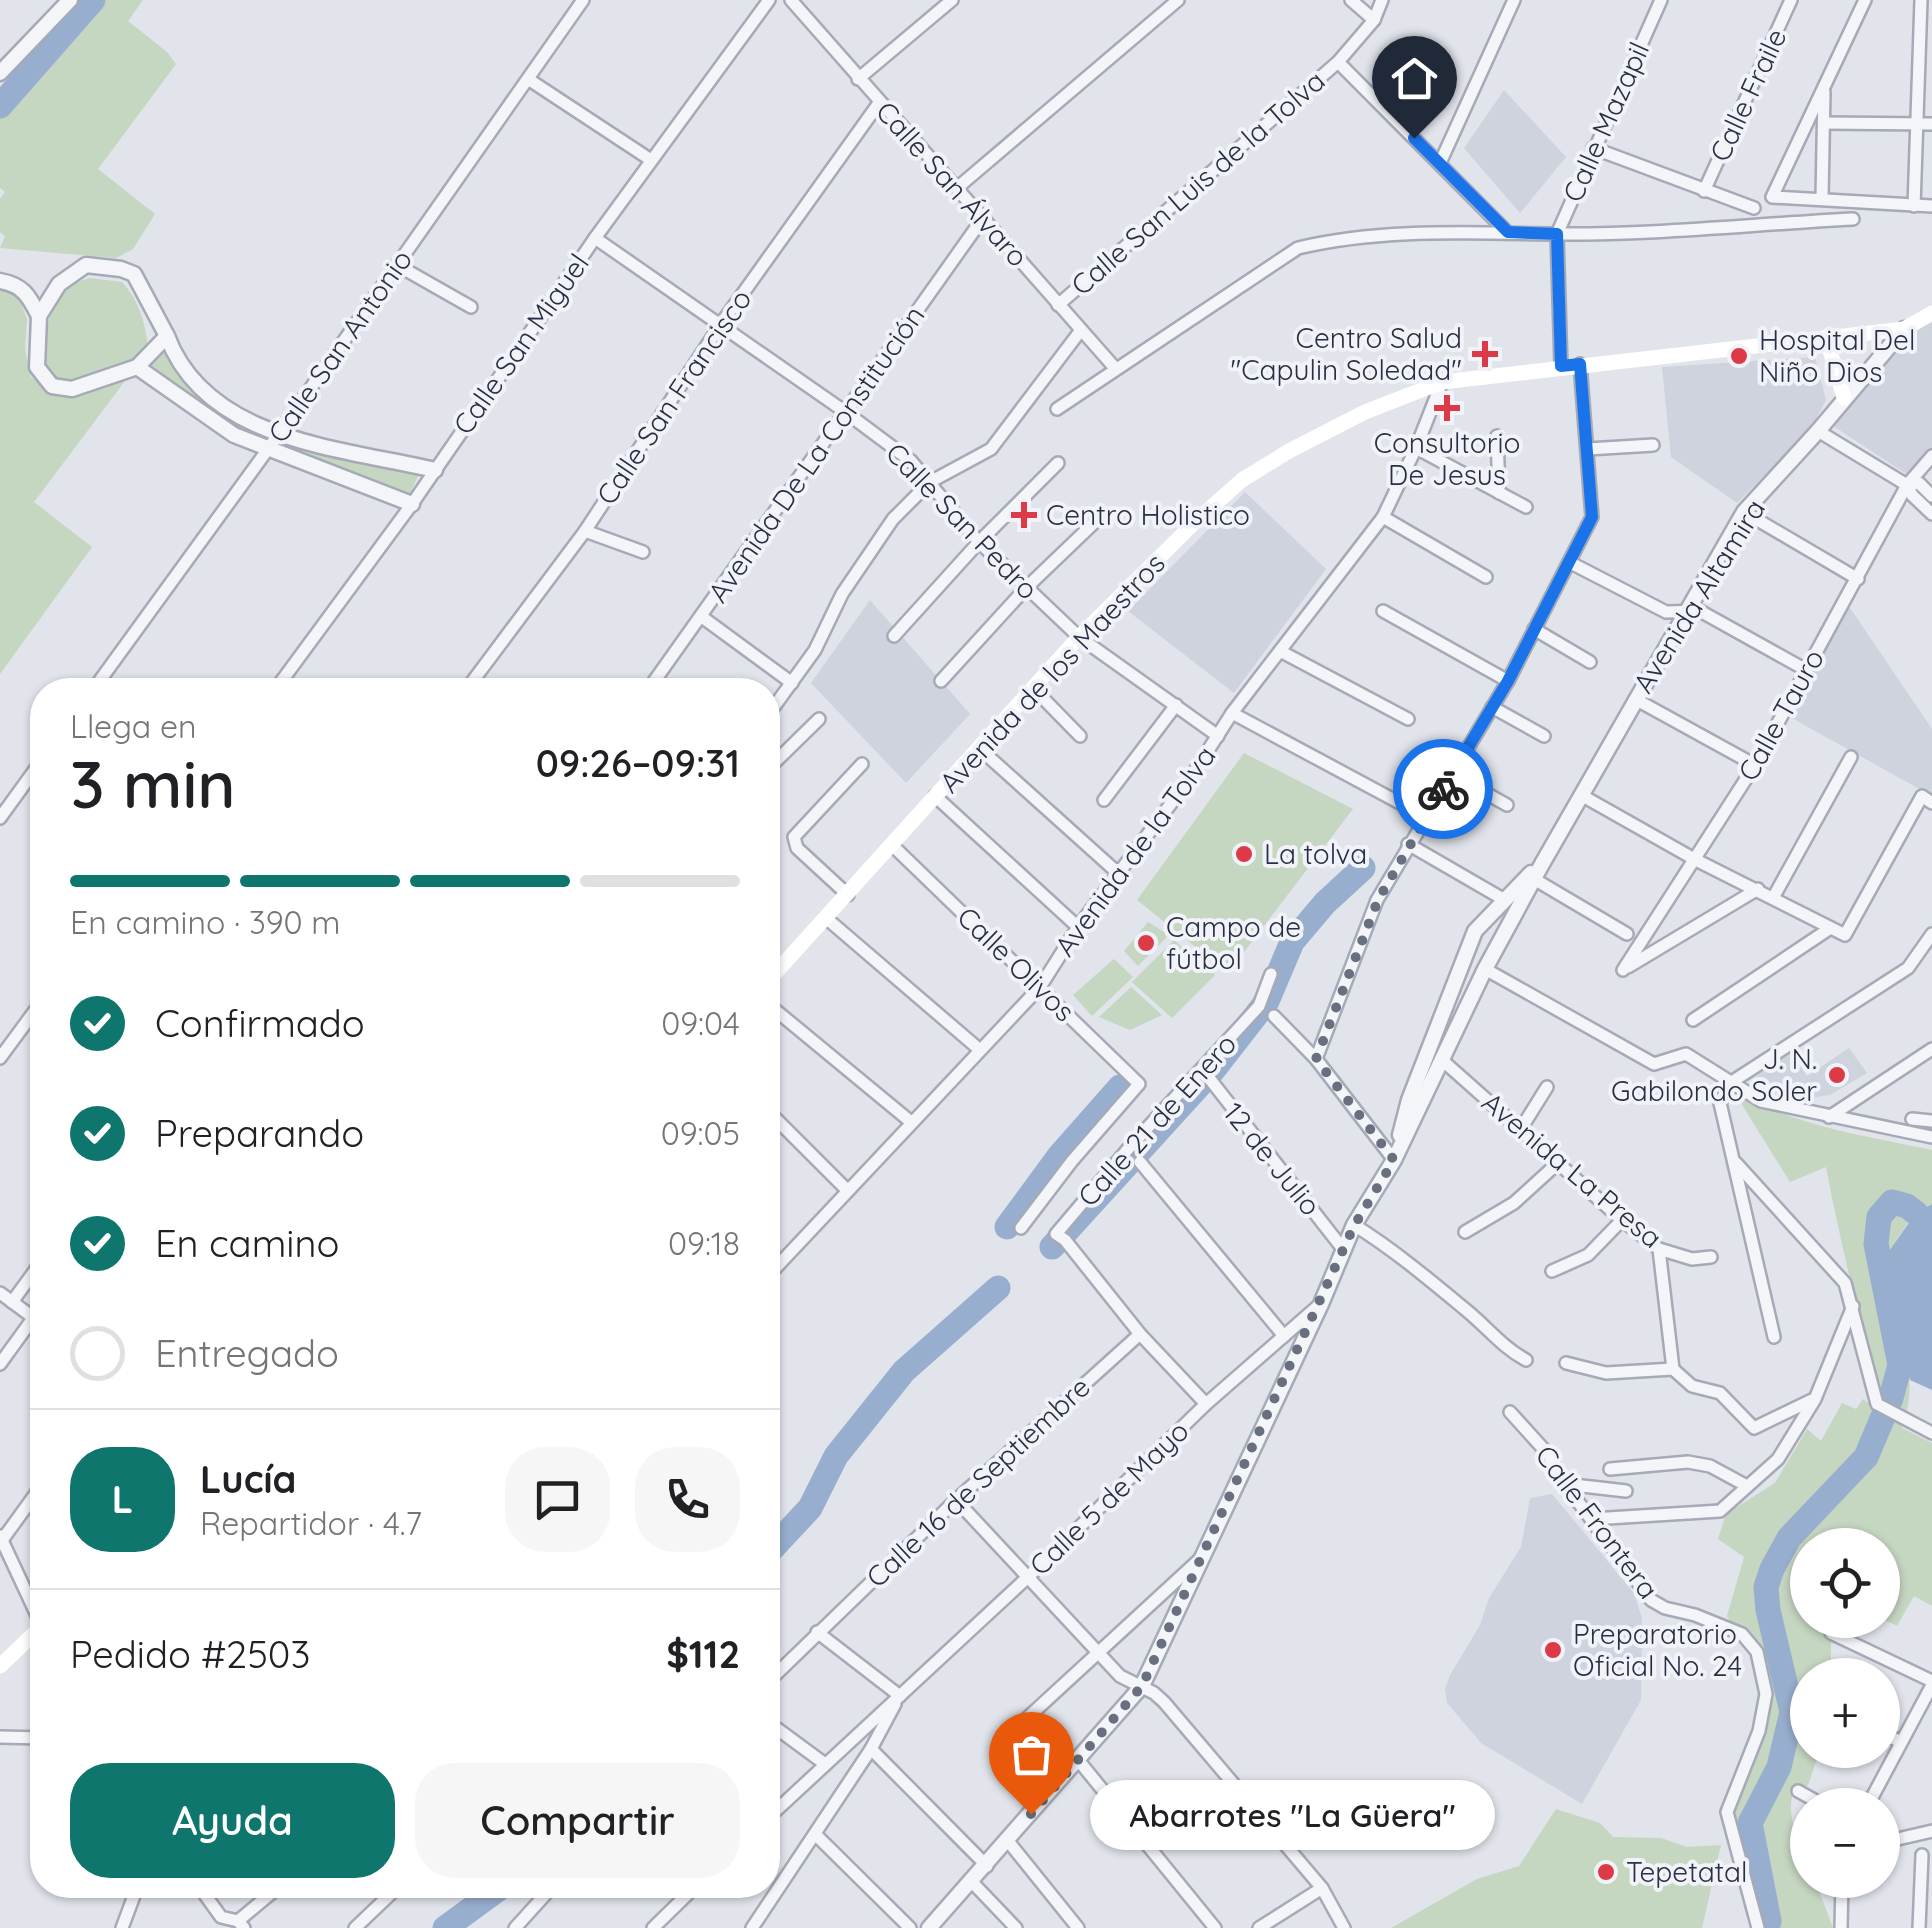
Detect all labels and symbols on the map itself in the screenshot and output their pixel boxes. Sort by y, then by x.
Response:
street label: Calle Fraile [1702,23,1793,167]
pin [1372,36,1457,139]
street label: Calle Mazapil [1555,36,1656,207]
street label: Calle San Luis de la Tolva [1064,63,1332,302]
street label: Calle San Álvaro [869,94,1036,274]
street label: Calle San Antonio [260,242,419,449]
street label: Calle San Miguel [445,247,596,441]
street label: Calle San Francisco [589,282,759,511]
street label: Avenida De La Constitución [700,299,931,609]
place label: Centro Salud "Capulin Soledad" [1231,320,1462,387]
place label: Hospital Del Niño Dios [1759,322,1915,389]
marker: Centro Salud "Capulin Soledad" [1472,341,1498,367]
marker: Hospital Del Niño Dios [1728,345,1750,367]
marker: Consultorio De Jesus [1434,395,1460,421]
place label: Consultorio De Jesus [1374,425,1520,492]
street label: Calle San Pedro [879,435,1046,606]
street label: Avenida Altamira [1625,493,1772,699]
place label: Centro Holistico [1046,497,1250,532]
marker: Centro Holistico [1011,502,1037,528]
street label: Avenida de los Maestros [932,546,1172,800]
street label: Calle Tauro [1730,643,1831,787]
street label: Avenida de la Tolva [1047,739,1223,963]
courier [1393,739,1493,839]
place label: La tolva [1264,836,1367,871]
marker: La tolva [1233,843,1255,865]
street label: Calle Olivos [950,899,1082,1028]
place label: Campo de fútbol [1166,909,1301,976]
marker: Campo de fútbol [1135,932,1157,954]
street label: Calle 21 de Enero [1070,1026,1243,1213]
place label: J. N. Gabilondo Soler [1611,1041,1817,1108]
marker: J. N. Gabilondo Soler [1826,1064,1848,1086]
street label: Avenida La Presa [1475,1084,1669,1255]
street label: 12 de Julio [1216,1095,1329,1222]
street label: Calle 16 de Septiembre [859,1369,1097,1594]
street label: Calle 5 de Mayo [1022,1413,1195,1582]
street label: Calle Frontera [1528,1438,1666,1605]
place label: Preparatorio Oficial No. 24 [1573,1616,1742,1683]
marker: Preparatorio Oficial No. 24 [1542,1639,1564,1661]
pin [989,1712,1074,1815]
callout: Abarrotes "La Güera" [1091,1779,1496,1849]
place label: Tepetatal [1626,1854,1748,1889]
marker: Tepetatal [1595,1861,1617,1883]

